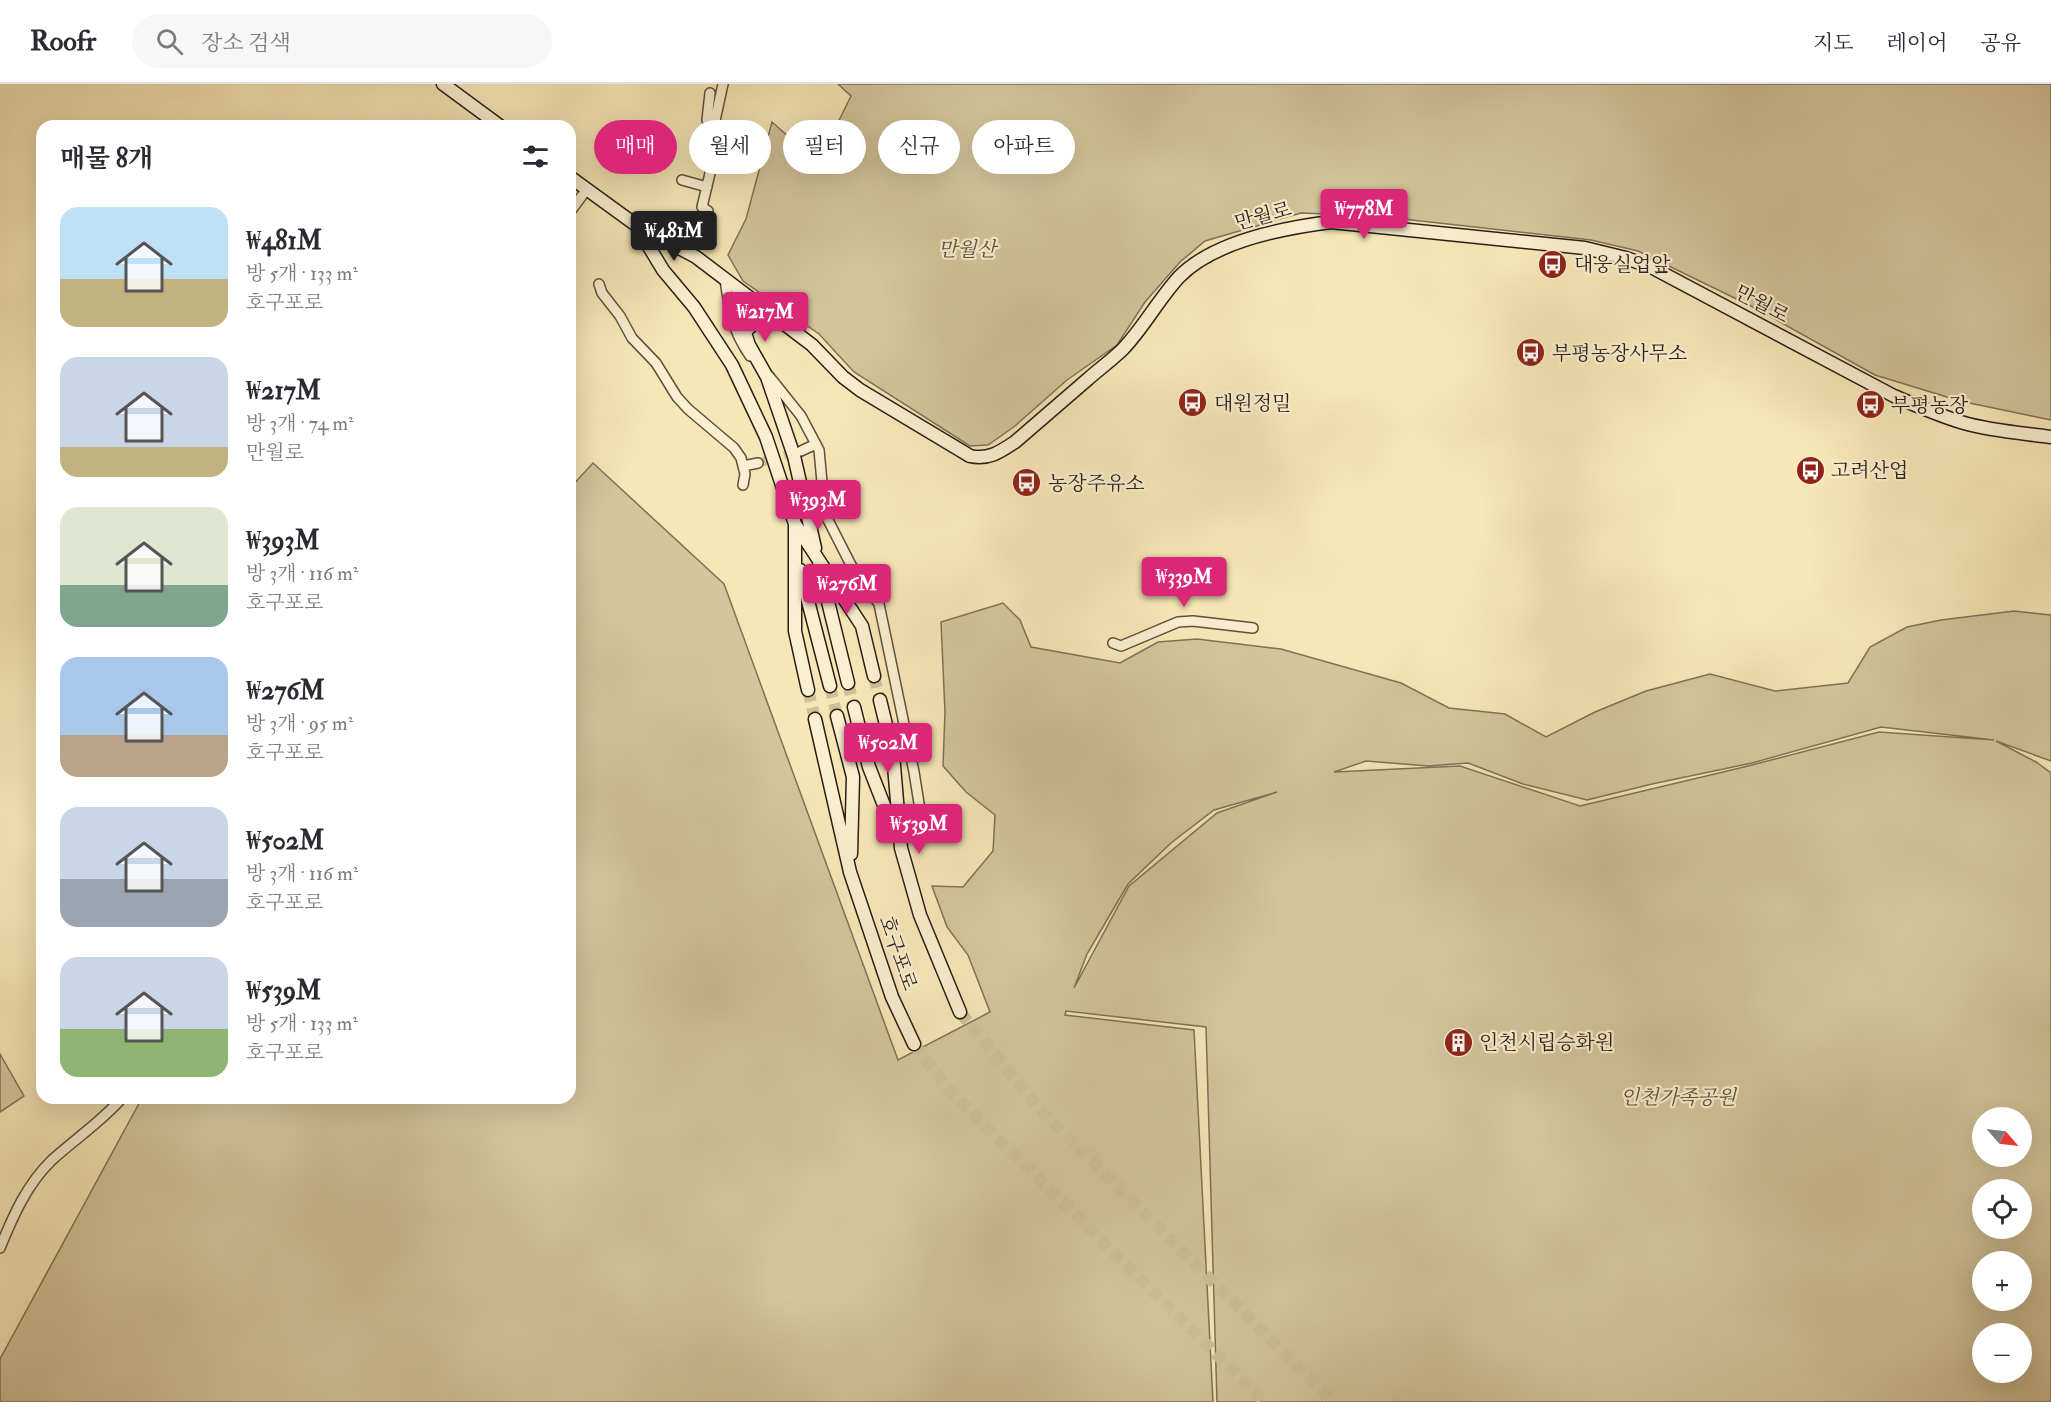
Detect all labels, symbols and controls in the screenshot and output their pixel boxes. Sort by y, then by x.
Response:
search box [132,14,552,68]
text: Roofr [30,24,96,59]
icon: search [153,25,186,58]
text: 장소 검색 [201,29,291,57]
text: 지도 [1813,30,1854,57]
text: 레이어 [1887,30,1947,57]
text: 공유 [1980,30,2021,57]
chip: 매매 [594,120,677,174]
chip: 월세 [689,120,771,174]
chip: 필터 [783,120,866,174]
chip: 신규 [878,120,960,174]
chip: 아파트 [972,120,1075,174]
icon: filters [519,140,552,173]
text: 매물 8개 [60,143,153,175]
pin: ₩778M [1322,189,1406,240]
street label: 만월로 [1232,196,1294,236]
text: ₩778M [1335,196,1393,221]
pin: ₩481M [632,211,716,262]
text: ₩481M [645,218,703,243]
text: ₩481M [246,225,322,257]
icon: home [108,231,180,303]
park label: 만월산 [938,237,999,262]
bus stop icon: 대웅실업앞 [1537,248,1569,280]
place label: 대웅실업앞 [1574,252,1671,277]
text: 방 5개 · 133 m² [246,261,358,286]
street label: 만월로 [1731,279,1793,329]
text: 호구포로 [246,290,323,315]
pin: ₩217M [723,292,807,343]
text: ₩217M [736,299,794,324]
bus stop icon: 부평농장사무소 [1515,337,1547,369]
place label: 부평농장사무소 [1552,341,1687,366]
text: ₩217M [246,375,321,407]
icon: home [108,381,180,453]
bus stop icon: 대원정밀 [1177,387,1209,419]
bus stop icon: 부평농장 [1854,389,1886,421]
place label: 대원정밀 [1214,391,1291,416]
place label: 부평농장 [1891,393,1969,418]
text: 방 3개 · 74 m² [246,411,354,436]
text: 만월로 [246,440,304,465]
bus stop icon: 고려산업 [1794,454,1826,486]
place label: 고려산업 [1831,458,1908,483]
bus stop icon: 농장주유소 [1011,467,1043,499]
place label: 농장주유소 [1048,471,1145,496]
pin: ₩393M [776,480,860,531]
text: ₩393M [790,487,846,512]
text: ₩393M [246,525,320,557]
icon: home [108,531,180,603]
pin: ₩339M [1142,557,1226,608]
text: 방 3개 · 116 m² [246,561,359,586]
pin: ₩276M [805,564,889,615]
text: ₩339M [1156,564,1212,589]
text: ₩276M [817,571,877,596]
text: 호구포로 [246,590,323,615]
text: ₩276M [246,675,325,707]
icon: home [108,681,180,753]
text: 방 3개 · 95 m² [246,711,353,736]
pin: ₩502M [846,723,930,774]
text: ₩502M [858,730,918,755]
text: 호구포로 [246,740,323,765]
pin: ₩539M [877,804,961,855]
text: ₩539M [890,811,948,836]
text: ₩502M [246,825,324,857]
icon: home [108,831,180,903]
text: 방 3개 · 116 m² [246,861,359,886]
text: 호구포로 [246,890,323,915]
street label: 호구포로 [874,912,922,994]
text: ₩539M [246,975,321,1007]
icon: home [108,981,180,1053]
text: 방 5개 · 133 m² [246,1011,358,1036]
building icon: 인천시립승화원 [1442,1026,1474,1058]
place label: 인천시립승화원 [1479,1030,1614,1055]
text: 호구포로 [246,1040,323,1065]
park label: 인천가족공원 [1620,1085,1738,1110]
north arrow [1972,1107,2032,1167]
map controls [1972,1107,2032,1383]
button: locate [1972,1179,2032,1239]
button: + [1972,1251,2032,1311]
button: − [1972,1323,2032,1383]

